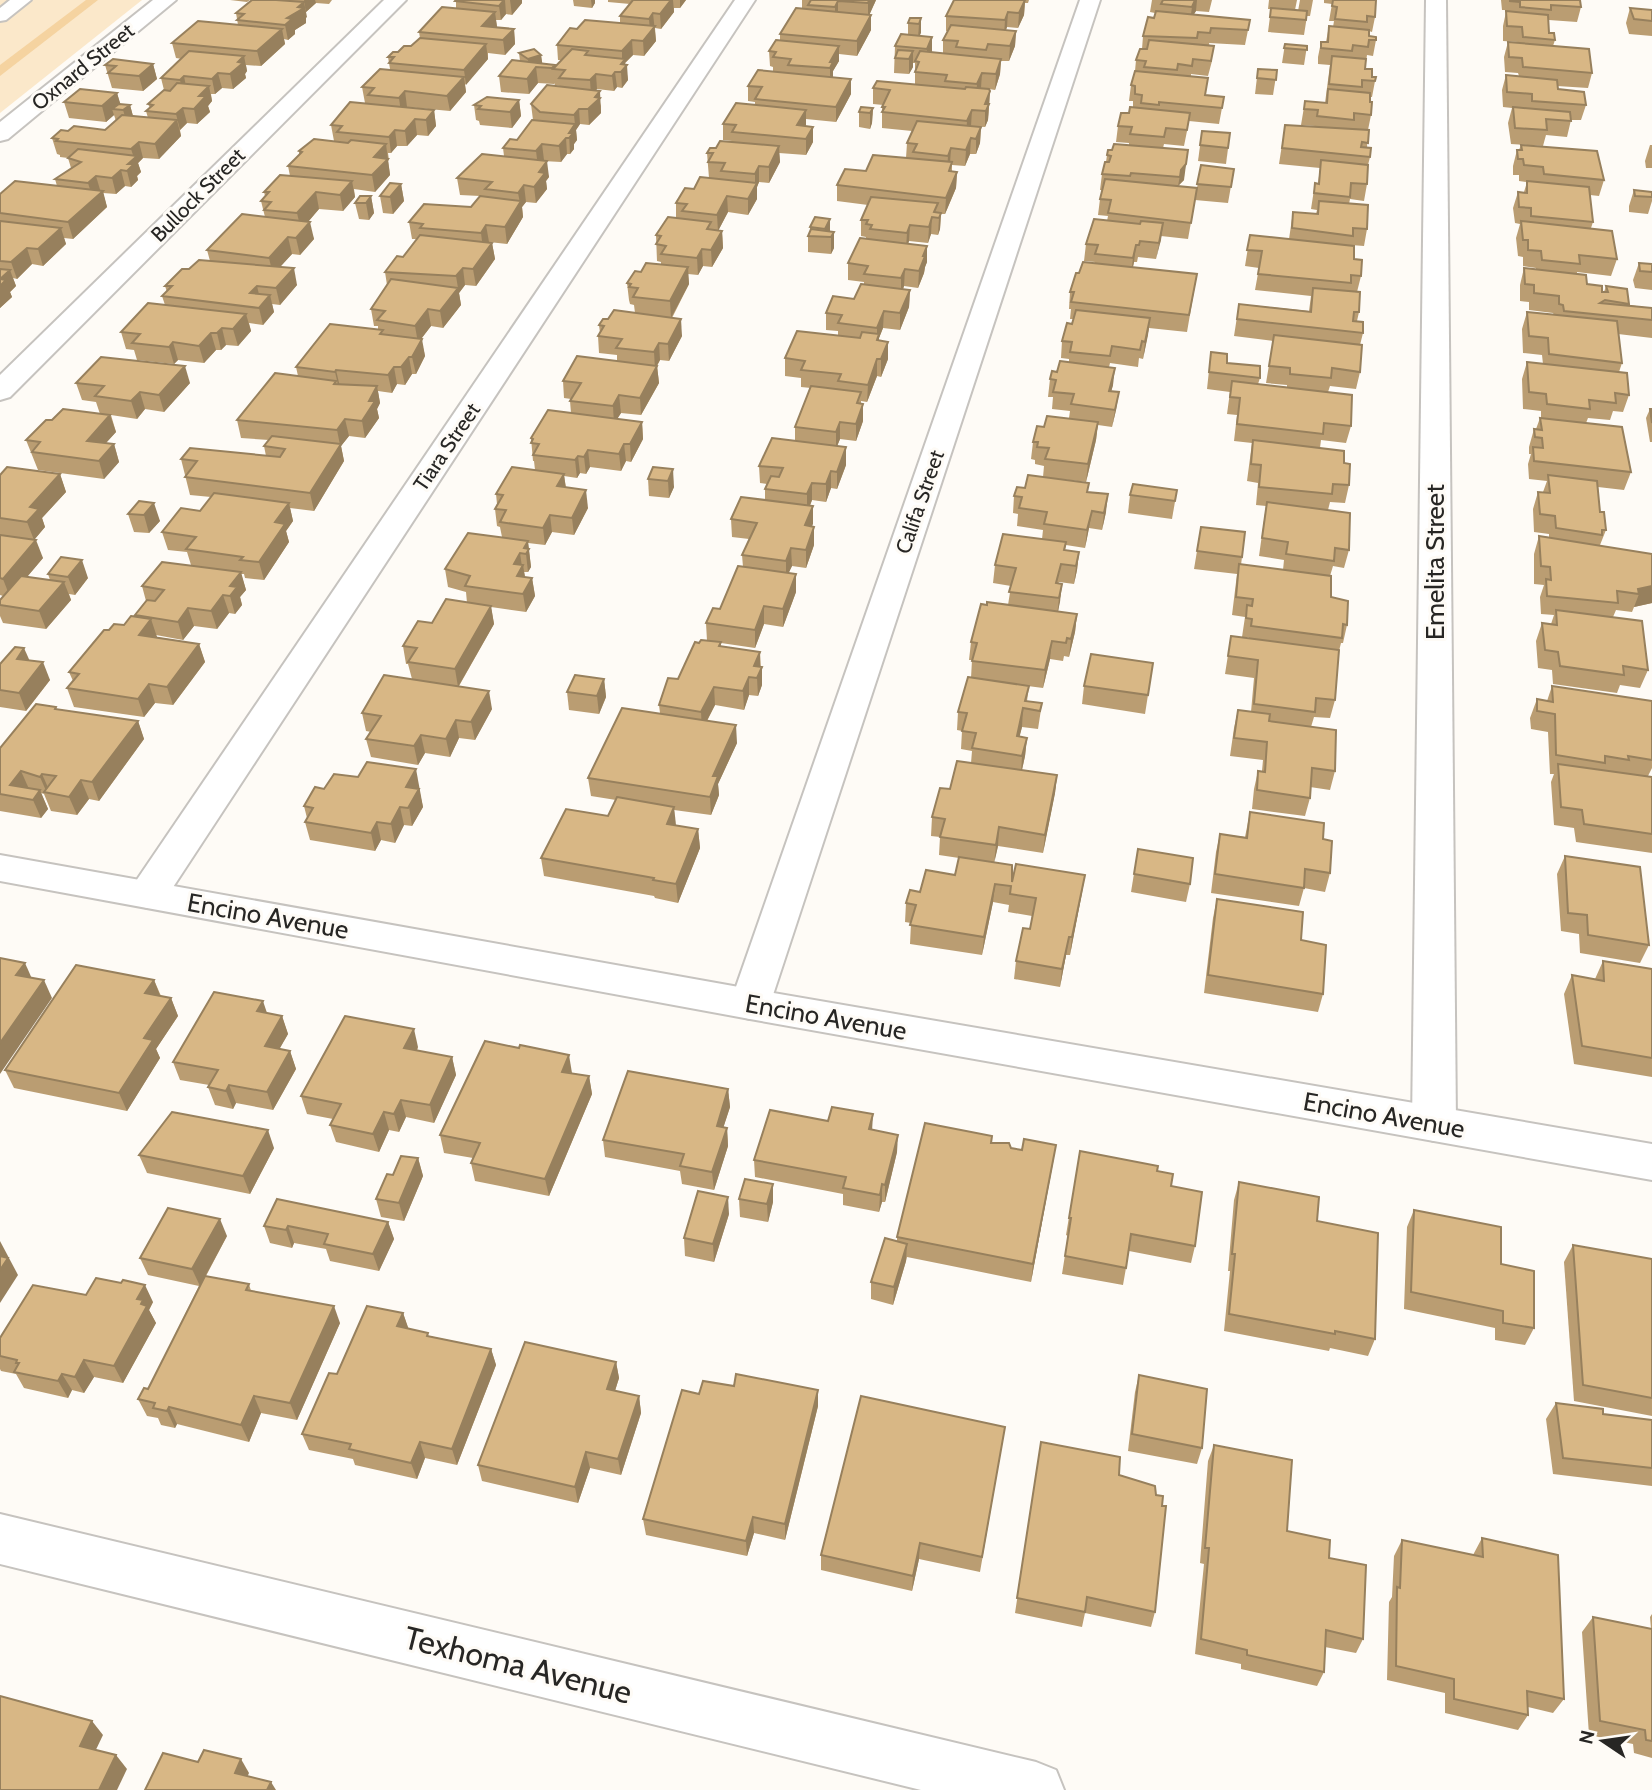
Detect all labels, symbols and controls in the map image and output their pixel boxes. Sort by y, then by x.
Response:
street label: Oxnard Street [26,18,139,115]
street label: Bullock Street [146,143,250,247]
street label: Tiara Street [408,398,485,495]
street label: Califa Street [890,447,949,557]
street label: Emelita Street [1419,484,1451,640]
street label: Encino Avenue [185,886,351,946]
street label: Encino Avenue [743,987,909,1047]
street label: Encino Avenue [1301,1085,1467,1145]
street label: Texhoma Avenue [400,1617,636,1712]
north arrow [1568,1706,1638,1776]
text: N [1574,1728,1600,1746]

